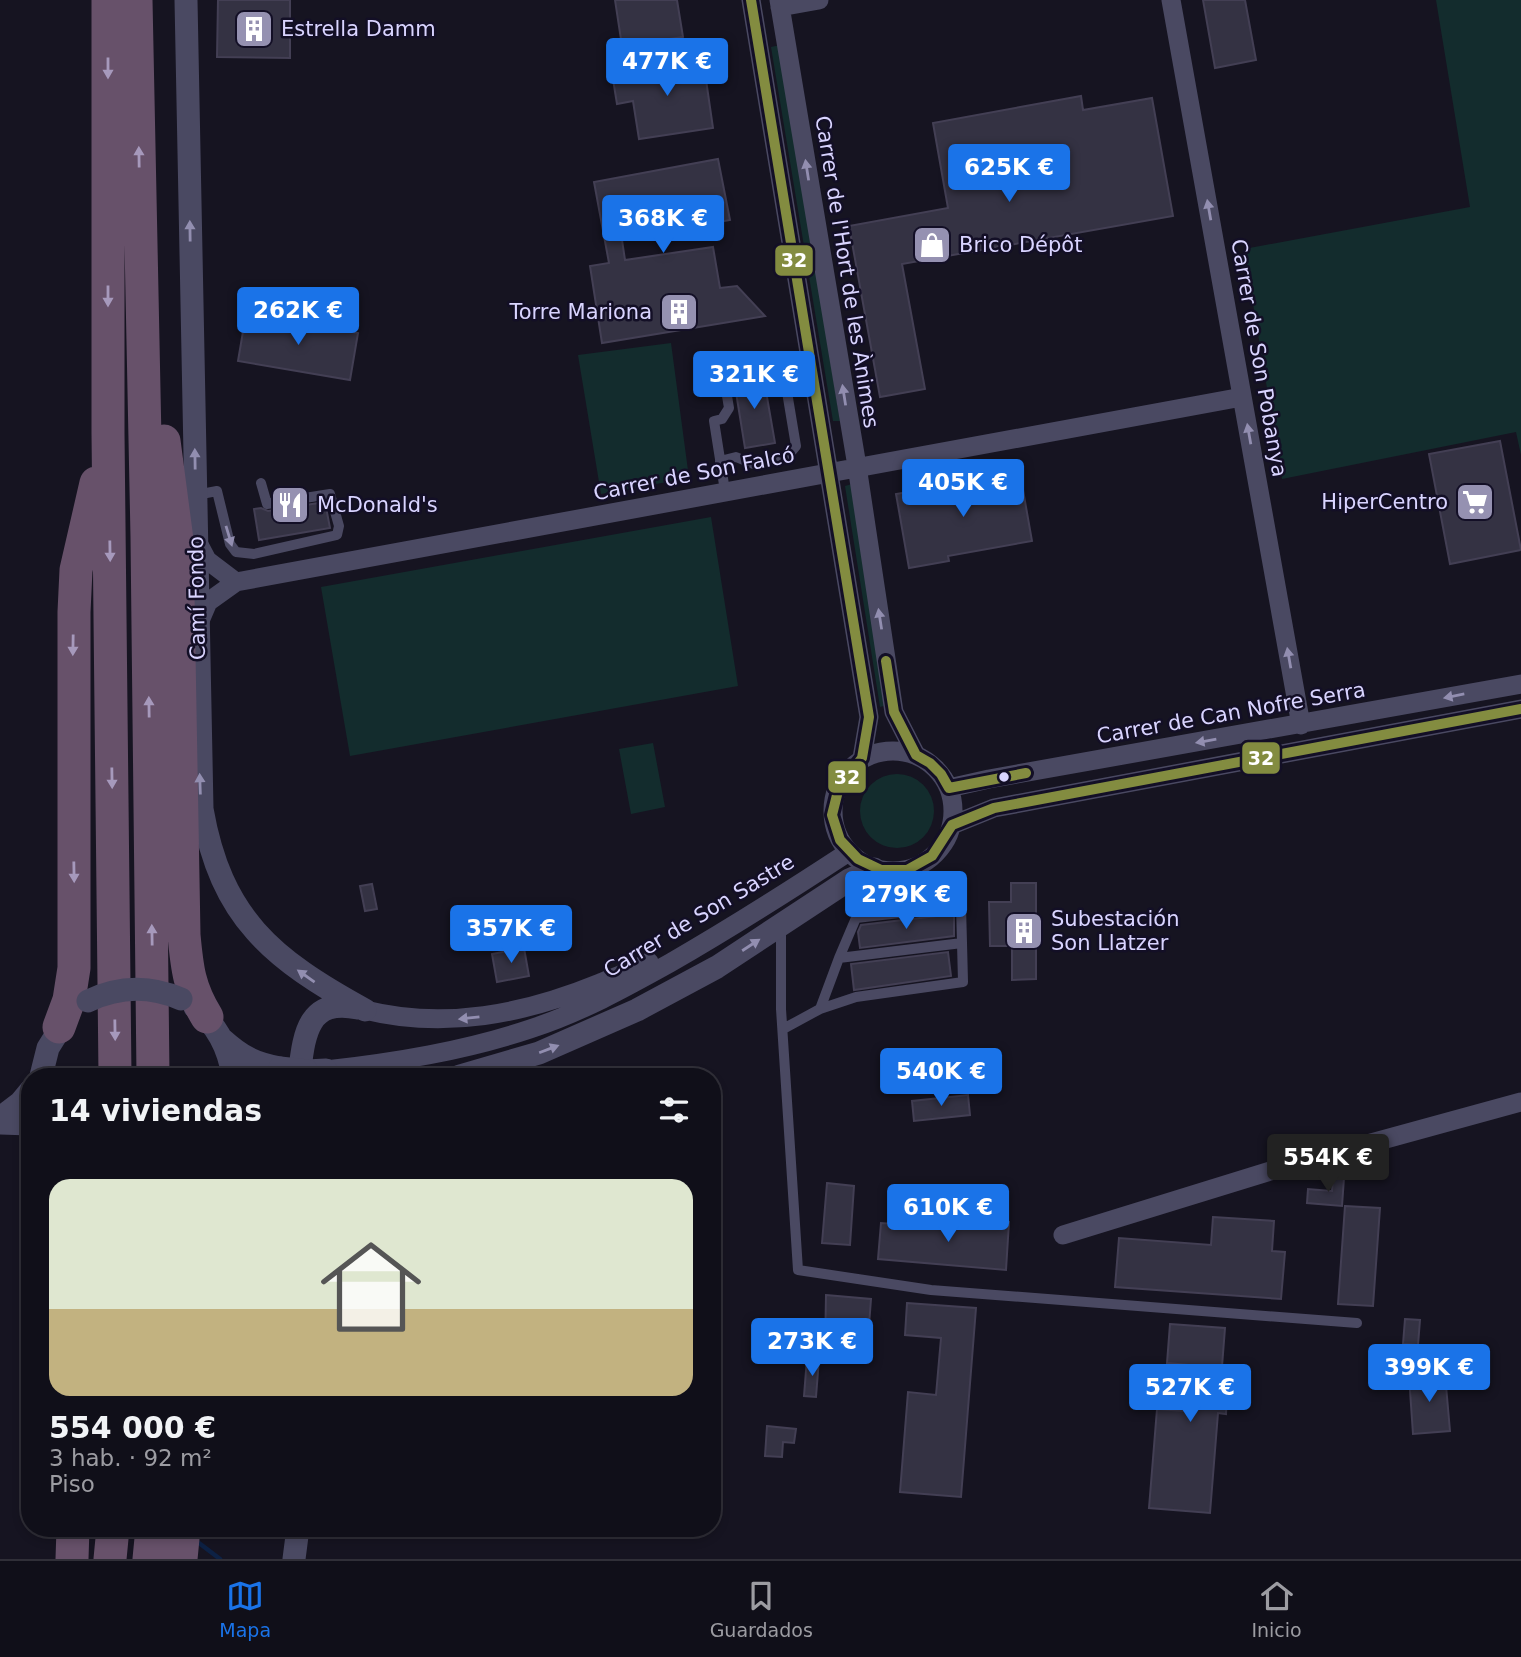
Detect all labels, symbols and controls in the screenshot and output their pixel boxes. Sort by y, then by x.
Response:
building icon: Estrella Damm [233,8,275,50]
place label: Estrella Damm [281,17,436,41]
pin: 477K € [610,38,724,98]
text: 477K € [622,48,712,74]
one-way arrow [102,57,114,79]
street label: Carrer de l'Hort de les Ànimes [810,114,885,430]
pin: 625K € [952,144,1066,204]
one-way arrow [133,146,145,168]
text: 625K € [964,154,1054,180]
one-way arrow [801,159,812,181]
pin: 368K € [606,196,720,255]
one-way arrow [1203,199,1214,221]
text: 368K € [618,205,708,231]
one-way arrow [185,220,196,242]
shop icon: Brico Dépôt [911,224,953,266]
place label: Brico Dépôt [959,233,1082,257]
street label: Carrer de Son Pobanya [1226,237,1292,479]
line badge: 32 [774,244,814,277]
text: 32 [781,249,807,271]
one-way arrow [102,285,114,307]
pin: 262K € [241,288,355,347]
building icon: Torre Mariona [658,291,700,333]
text: 262K € [253,297,343,323]
place label: Torre Mariona [508,300,652,324]
pin: 321K € [697,352,811,411]
text: 321K € [709,361,799,387]
one-way arrow [838,384,849,406]
one-way arrow [1243,423,1254,445]
street label: Carrer de Son Falcó [591,443,797,505]
one-way arrow [189,447,201,469]
pin: 405K € [906,460,1020,519]
text: 405K € [918,469,1008,495]
supermarket icon: HiperCentro [1454,481,1496,523]
restaurant icon: McDonald's [269,484,311,526]
place label: HiperCentro [1321,490,1448,514]
place label: McDonald's [317,493,438,517]
one-way arrow [224,525,234,546]
street label: Camí Fondo [184,536,210,660]
one-way arrow [104,540,115,562]
one-way arrow [874,608,885,630]
one-way arrow [68,634,79,656]
one-way arrow [1283,647,1294,669]
street label: Carrer de Can Nofre Serra [1095,678,1367,748]
one-way arrow [1443,691,1465,702]
one-way arrow [143,696,155,718]
one-way arrow [1195,736,1217,747]
line badge: 32 [1241,741,1281,775]
text: 32 [1248,747,1274,769]
line badge: 32 [827,760,867,794]
text: 32 [834,766,860,788]
one-way arrow [106,767,118,789]
unlabelled marker [997,770,1011,784]
one-way arrow [195,773,206,795]
street label: Carrer de Son Sastre [599,850,799,982]
one-way arrow [68,862,80,884]
pin: 279K € [849,872,963,931]
text: 279K € [861,881,951,907]
pin: 357K € [454,906,568,965]
place label: Subestación Son Llatzer [1051,907,1179,955]
building icon: Subestación Son Llatzer [1003,910,1045,952]
text: 357K € [466,915,556,941]
one-way arrow [146,923,158,945]
one-way arrow [742,938,760,952]
one-way arrow [296,969,315,983]
one-way arrow [458,1013,480,1024]
one-way arrow [109,1019,121,1041]
one-way arrow [538,1043,559,1054]
pin: 540K € [884,1048,998,1108]
text: 540K € [896,1058,986,1084]
icon: filters [655,1091,693,1129]
text: 14 viviendas [49,1093,262,1128]
pin: 554K € [1271,1134,1385,1194]
text: 554K € [1283,1144,1373,1170]
pin: 610K € [891,1184,1005,1244]
text: 610K € [903,1194,993,1220]
icon: home [308,1224,434,1350]
pin: 273K € [755,1318,869,1378]
text: 273K € [767,1328,857,1354]
pin: 399K € [1372,1344,1486,1404]
text: 399K € [1384,1354,1474,1380]
pin: 527K € [1133,1364,1247,1424]
text: 527K € [1145,1374,1235,1400]
text: 554 000 € [49,1410,216,1445]
text: 3 hab. · 92 m² [49,1445,212,1471]
text: Piso [49,1471,95,1497]
tab: Mapa [219,1577,271,1641]
tab: Guardados [710,1577,813,1641]
tab: Inicio [1251,1577,1302,1641]

